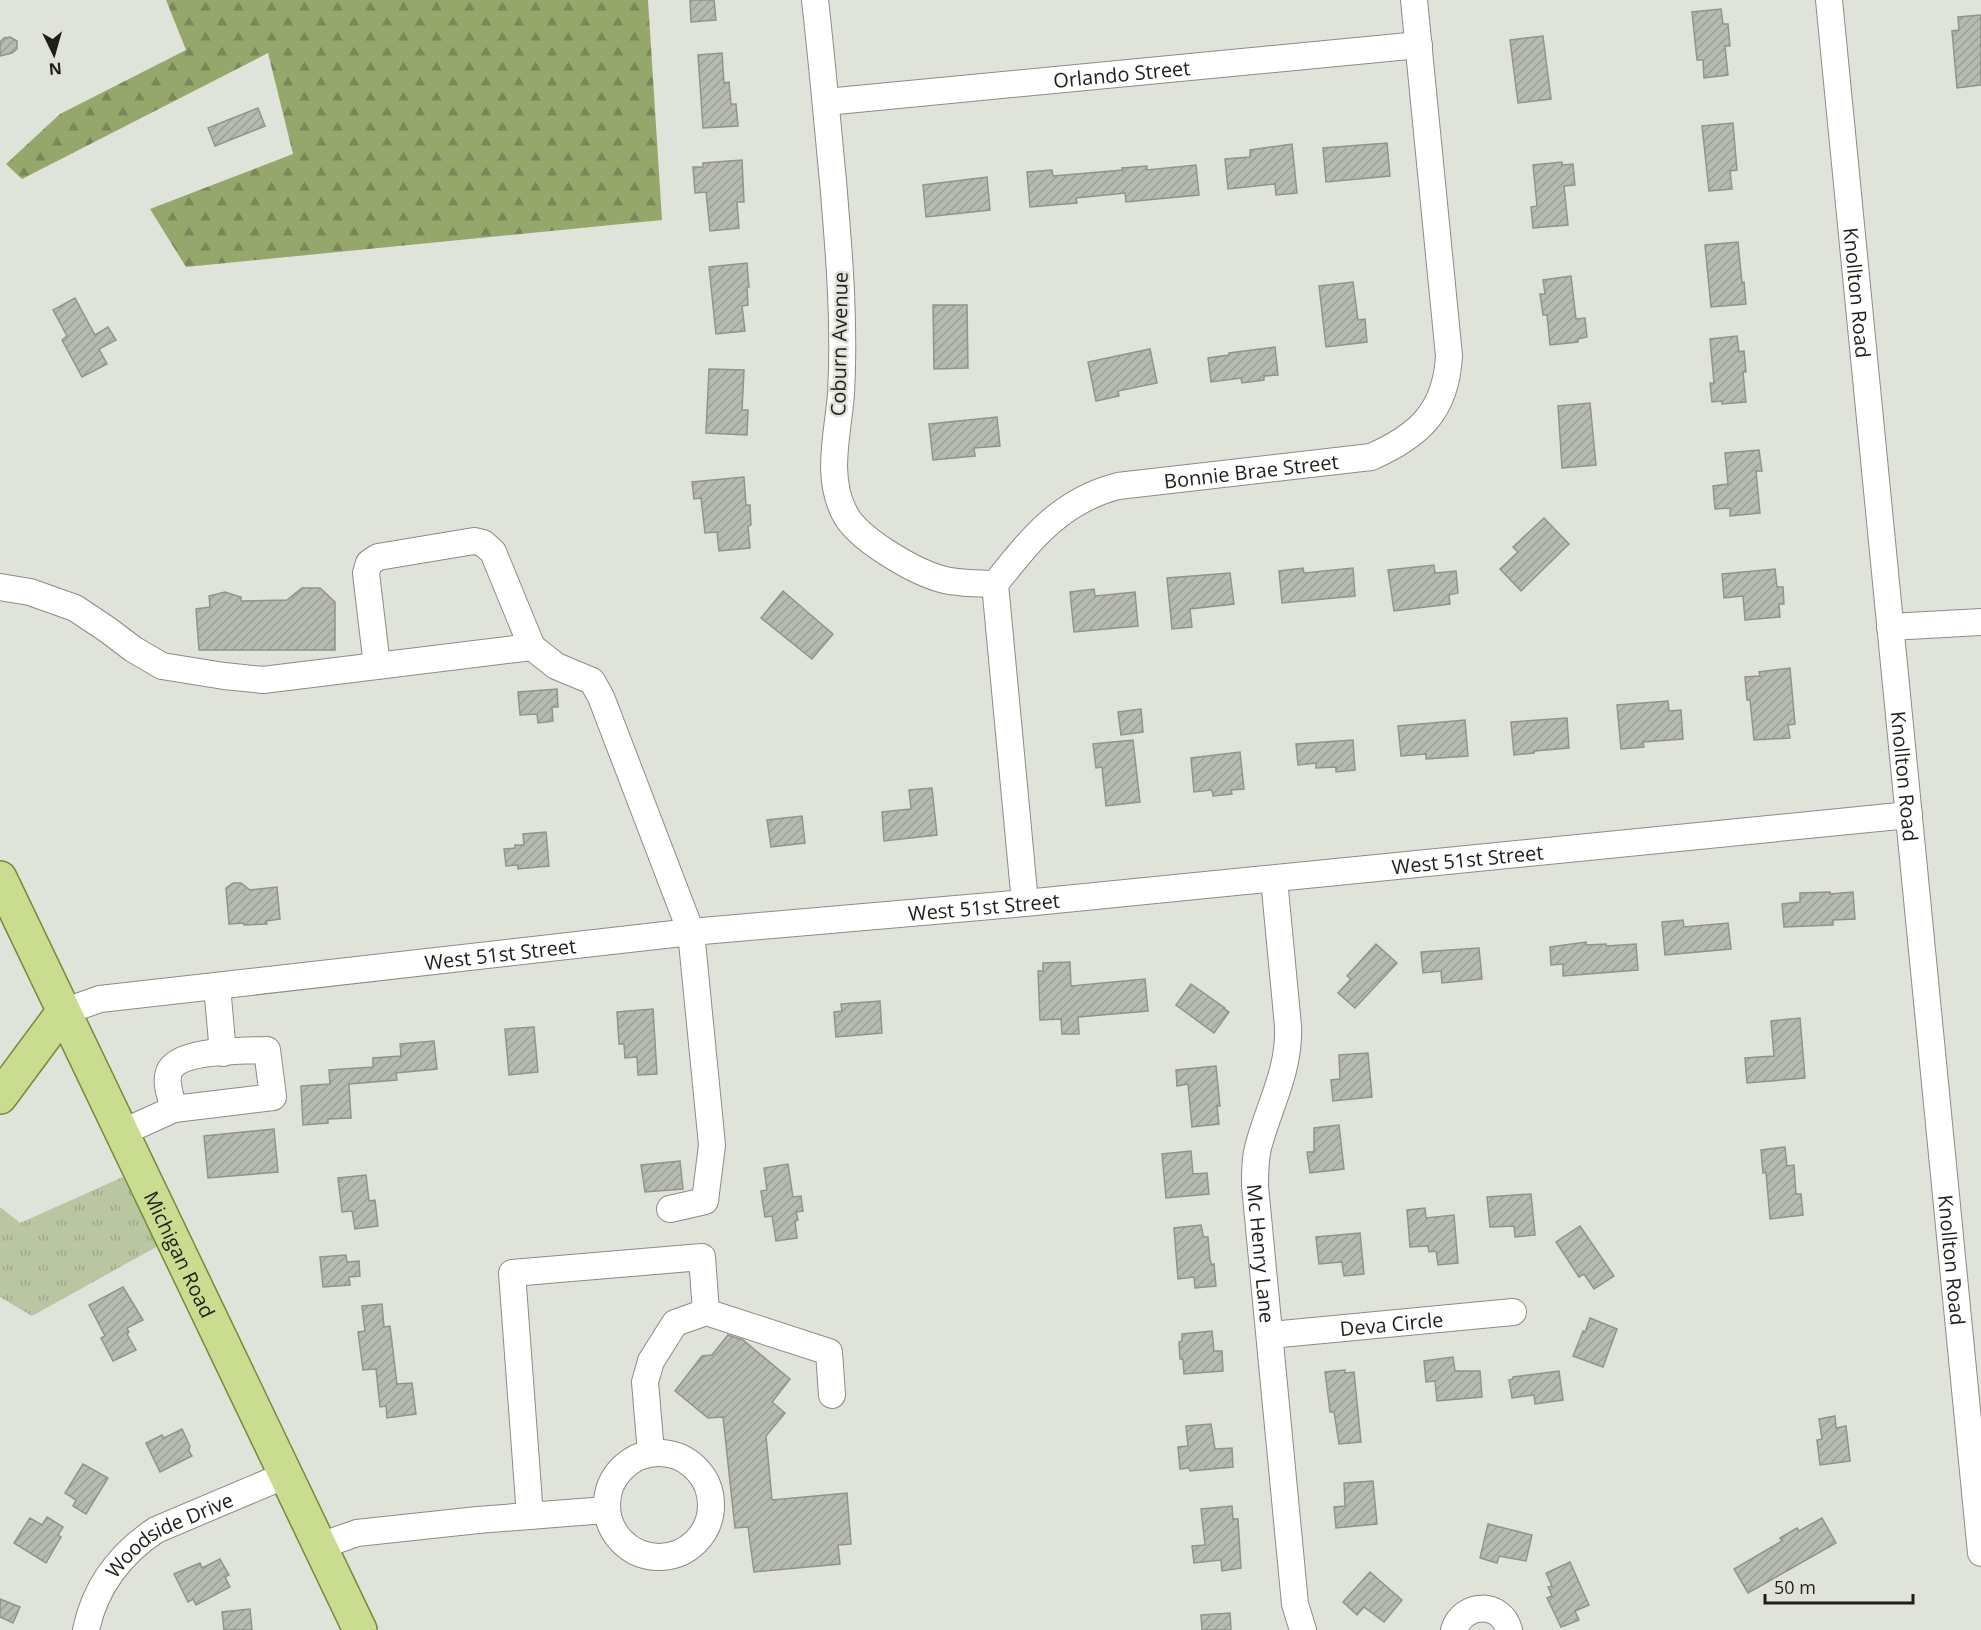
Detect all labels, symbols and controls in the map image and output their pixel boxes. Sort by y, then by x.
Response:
north arrow [24,24,84,84]
street label: Orlando Street [1052,54,1191,94]
text: N [48,57,63,80]
street label: Knollton Road [1838,226,1877,359]
street label: Coburn Avenue [824,272,854,416]
street label: Bonnie Brae Street [1162,447,1340,494]
street label: Knollton Road [1885,710,1925,843]
street label: West 51st Street [1390,838,1545,880]
street label: West 51st Street [907,886,1061,927]
street label: West 51st Street [423,932,577,976]
street label: Mc Henry Lane [1241,1183,1282,1324]
street label: Michigan Road [138,1186,222,1322]
street label: Knollton Road [1933,1193,1972,1327]
street label: Deva Circle [1339,1305,1444,1342]
street label: Woodside Drive [99,1486,237,1583]
scale bar [1765,1567,1914,1605]
text: 50 m [1774,1575,1816,1599]

